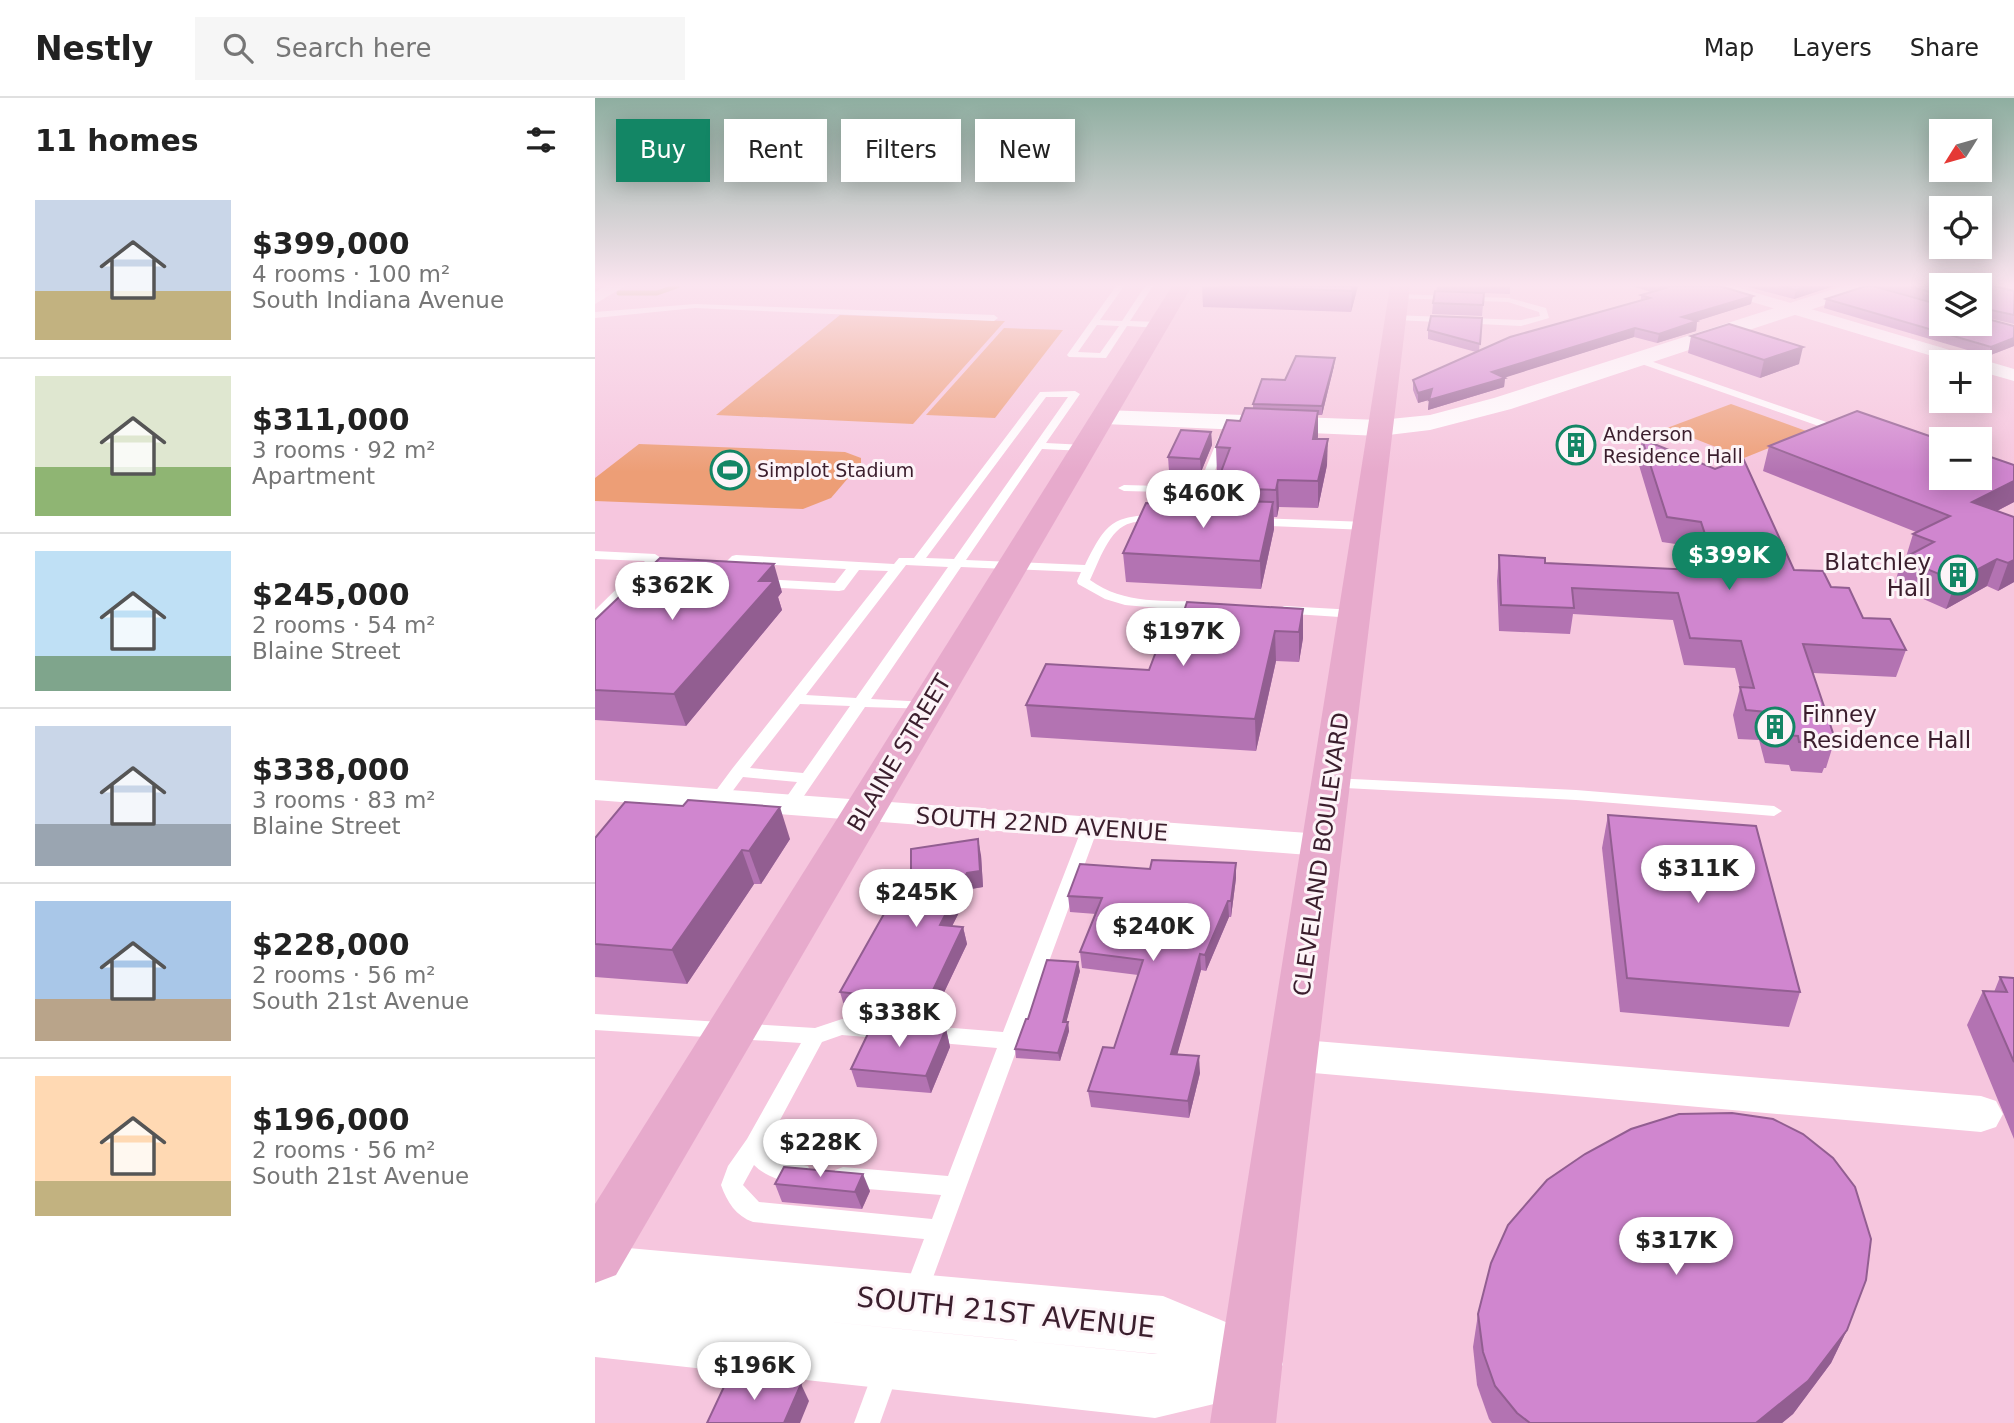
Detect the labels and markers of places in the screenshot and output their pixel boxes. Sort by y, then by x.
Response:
place label: Anderson Residence Hall [1603,423,1743,467]
building icon: Anderson Residence Hall [1555,424,1597,466]
sports icon: Simplot Stadium [709,449,751,491]
place label: Simplot Stadium [757,459,914,481]
pin: $460K [1154,470,1252,530]
pin: $399K [1680,532,1778,592]
place label: Blatchley Hall [1824,549,1931,601]
building icon: Blatchley Hall [1937,554,1979,596]
pin: $362K [623,562,721,622]
pin: $197K [1134,608,1232,668]
place label: Finney Residence Hall [1802,701,1971,753]
building icon: Finney Residence Hall [1754,706,1796,748]
pin: $311K [1649,846,1747,905]
pin: $245K [867,870,965,929]
pin: $240K [1104,904,1202,963]
pin: $338K [850,990,948,1049]
pin: $228K [771,1119,869,1179]
pin: $317K [1627,1218,1725,1277]
pin: $196K [705,1342,803,1402]

